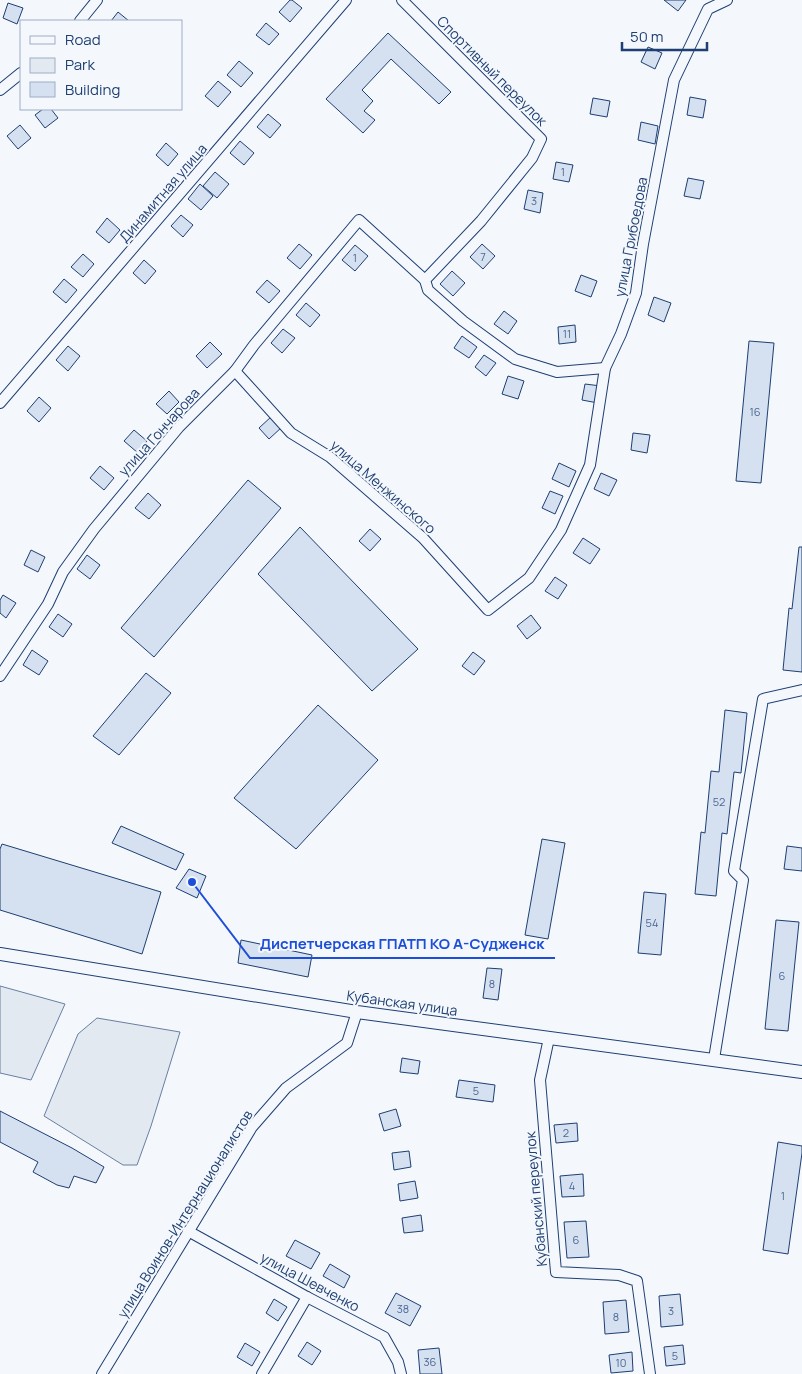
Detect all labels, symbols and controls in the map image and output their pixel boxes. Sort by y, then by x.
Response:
street label: Спортивный переулок [433,11,552,131]
legend [20,20,182,110]
scale bar [622,20,707,52]
text: 50 m [630,26,664,47]
text: Road [65,29,101,50]
text: Park [65,54,95,75]
text: Building [65,79,120,100]
street label: Динамитная улица [114,139,211,246]
house number: 1 [561,164,565,179]
street label: улица Грибоедова [610,175,651,299]
house number: 3 [531,193,537,208]
house number: 7 [480,249,486,264]
house number: 1 [353,250,357,265]
house number: 11 [563,326,571,341]
street label: улица Гончарова [114,384,203,480]
house number: 16 [749,404,761,419]
street label: улица Менжинского [327,435,440,538]
house number: 52 [713,794,725,809]
house number: 54 [646,915,658,930]
callout: Диспетчерская ГПАТП КО А-Судженск [250,928,555,958]
text: Диспетчерская ГПАТП КО А-Судженск [260,933,545,954]
house number: 6 [779,968,786,983]
house number: 8 [489,976,495,991]
street label: Кубанская улица [345,985,459,1020]
house number: 5 [473,1083,479,1098]
street label: улица Воинов-Интернационалистов [112,1106,257,1321]
house number: 2 [563,1125,569,1140]
street label: Кубанский переулок [520,1130,551,1267]
house number: 4 [569,1178,575,1193]
house number: 1 [781,1188,785,1203]
house number: 6 [573,1232,580,1247]
street label: улица Шевченко [257,1247,363,1316]
house number: 38 [397,1301,409,1316]
house number: 3 [668,1303,674,1318]
house number: 8 [613,1309,619,1324]
house number: 5 [672,1348,678,1363]
house number: 36 [424,1354,437,1369]
house number: 10 [615,1355,627,1370]

